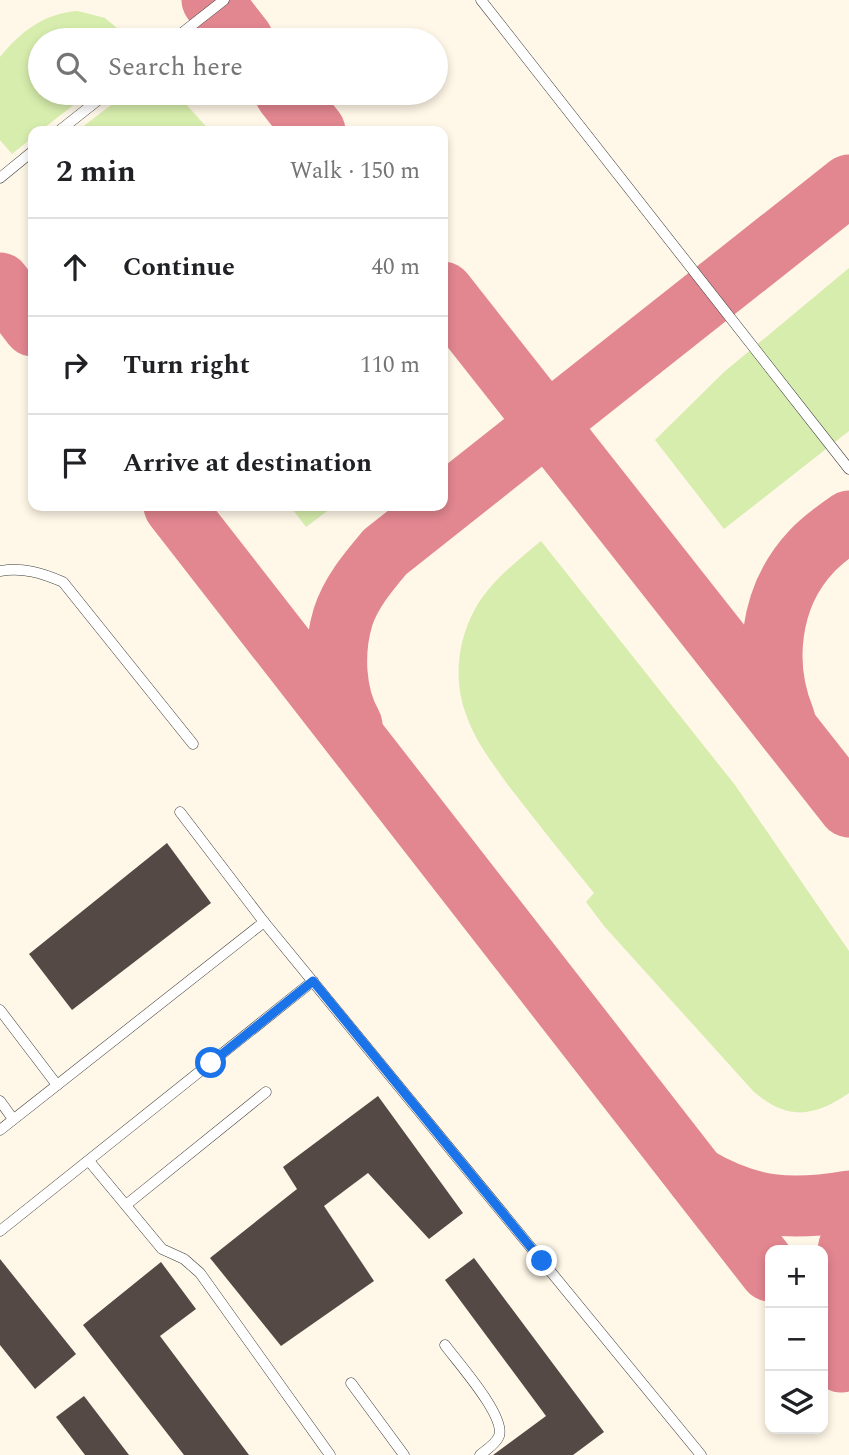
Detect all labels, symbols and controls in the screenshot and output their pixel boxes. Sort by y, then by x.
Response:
search box [28,28,448,105]
text: Search here [108,47,243,87]
icon: search [52,48,90,86]
text: 2 min [56,149,136,195]
text: Walk · 150 m [290,154,420,189]
text: Continue [123,247,235,287]
icon: ahead [56,248,94,286]
text: 40 m [371,250,420,285]
text: Turn right [123,345,250,385]
icon: right [56,346,94,384]
text: 110 m [360,348,420,383]
text: Arrive at destination [123,443,372,483]
icon: arrive [56,444,94,482]
route start [195,1047,226,1078]
route end [526,1245,557,1276]
map controls [765,1245,828,1434]
button: + [765,1245,828,1308]
button: − [765,1308,828,1371]
button: layers [765,1371,828,1434]

